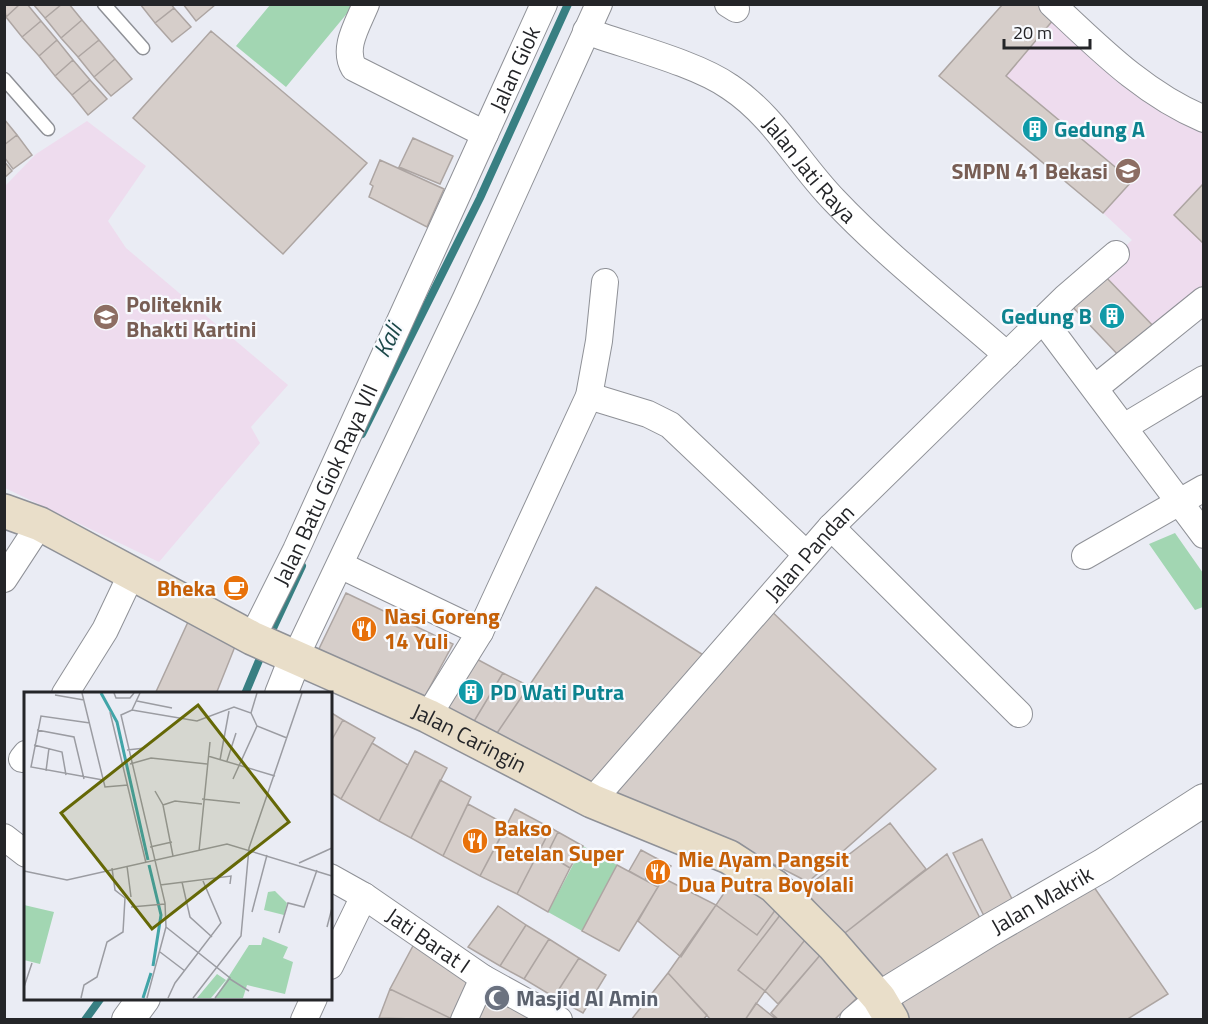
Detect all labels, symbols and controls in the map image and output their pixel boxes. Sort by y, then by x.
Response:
scale bar [1004,12,1090,50]
text: 20 m [1013,19,1052,46]
street label: Jalan Giok [480,20,549,117]
street label: Jalan Jati Raya [755,108,864,231]
place label: Gedung A [1054,112,1145,146]
building icon: Gedung A [1020,114,1050,144]
place label: SMPN 41 Bekasi [951,154,1108,188]
school or university icon: SMPN 41 Bekasi [1113,156,1143,186]
place label: Politeknik Bhakti Kartini [126,287,257,346]
place label: Gedung B [1001,299,1092,333]
building icon: Gedung B [1097,301,1127,331]
school or university icon: Politeknik Bhakti Kartini [91,302,121,332]
water label: Kali [363,314,412,363]
street label: Jalan Batu Giok Raya VII [264,378,386,591]
street label: Jalan Pandan [757,496,862,609]
place label: Bheka [157,571,216,605]
cafe icon: Bheka [221,573,251,603]
place label: Nasi Goreng 14 Yuli [384,599,500,658]
restaurant icon: Nasi Goreng 14 Yuli [349,614,379,644]
place label: PD Wati Putra [490,675,624,709]
building icon: PD Wati Putra [456,677,486,707]
inset map [24,692,332,1000]
street label: Jalan Caringin [406,694,533,781]
place label: Bakso Tetelan Super [494,811,624,870]
restaurant icon: Bakso Tetelan Super [460,826,490,856]
place label: Mie Ayam Pangsit Dua Putra Boyolali [678,842,854,901]
restaurant icon: Mie Ayam Pangsit Dua Putra Boyolali [643,857,673,887]
street label: Jalan Makrik [984,857,1100,943]
street label: Jati Barat I [379,899,477,982]
place label: Masjid Al Amin [516,981,658,1015]
mosque icon: Masjid Al Amin [482,983,512,1013]

